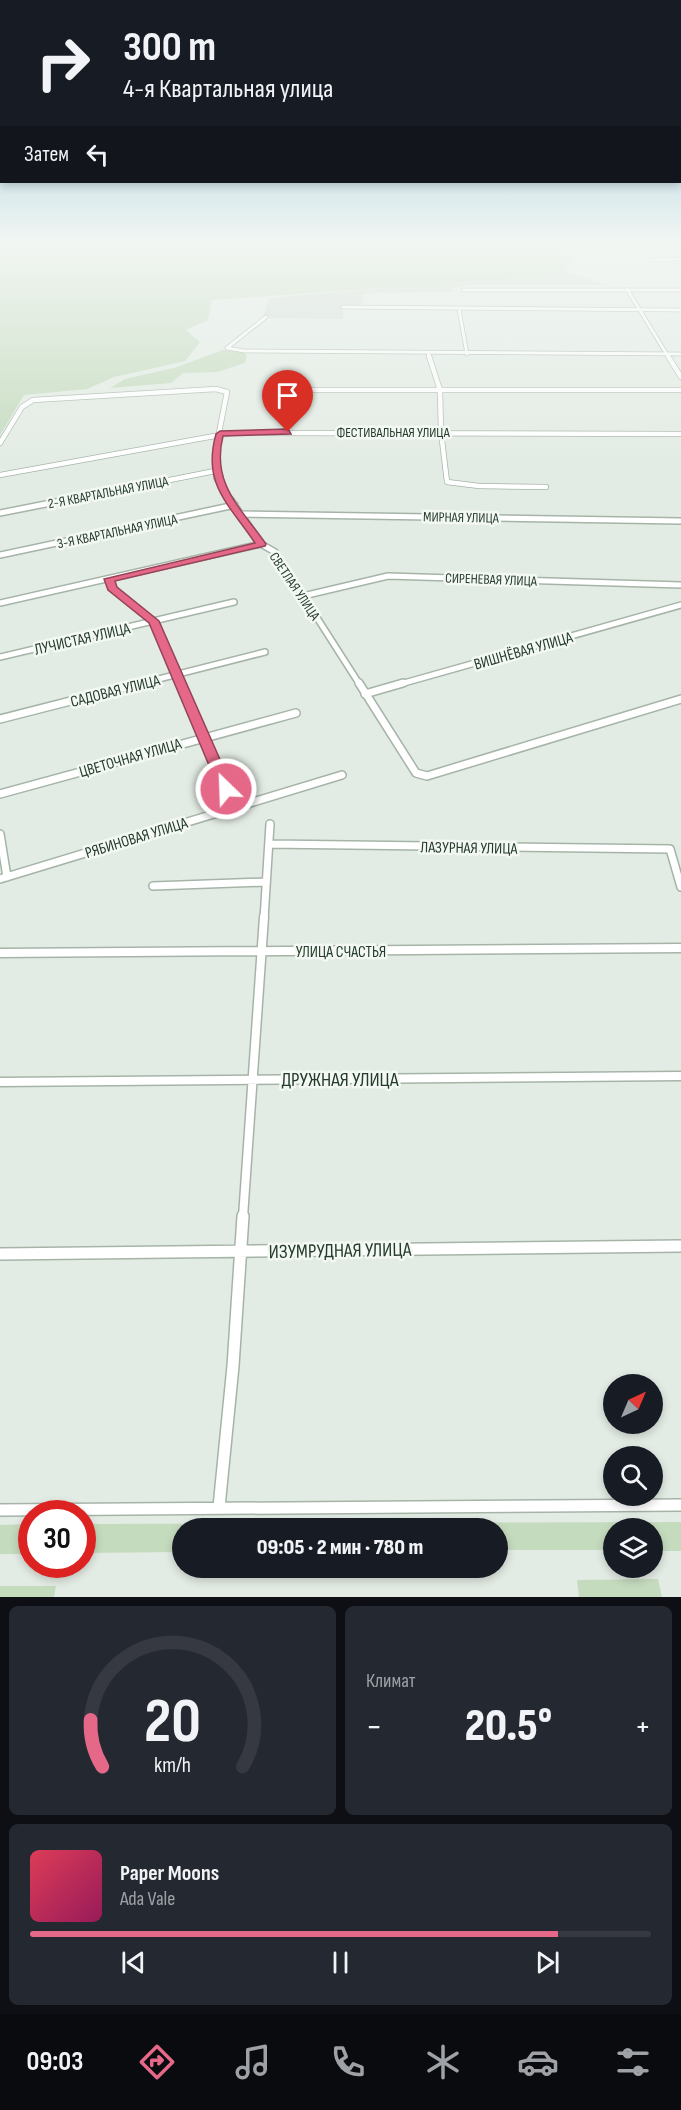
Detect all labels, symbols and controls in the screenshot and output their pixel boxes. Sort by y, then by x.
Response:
text: 300 m [123,22,216,73]
icon: right [24,24,102,102]
text: 4-я Квартальная улица [123,73,334,105]
icon: left [81,138,114,171]
text: Затем [24,141,69,168]
pin [262,370,313,432]
icon: arrive [271,379,304,412]
street label: ФЕСТИВАЛЬНАЯ УЛИЦА [336,424,451,441]
street label: 2-Я КВАРТАЛЬНАЯ УЛИЦА [46,472,171,512]
street label: МИРНАЯ УЛИЦА [423,508,500,527]
street label: 3-Я КВАРТАЛЬНАЯ УЛИЦА [55,510,180,553]
street label: СВЕТЛАЯ УЛИЦА [266,549,324,624]
street label: СИРЕНЕВАЯ УЛИЦА [445,569,538,590]
street label: ЛУЧИСТАЯ УЛИЦА [33,619,132,660]
street label: ВИШНЁВАЯ УЛИЦА [472,628,575,675]
street label: САДОВАЯ УЛИЦА [69,671,162,712]
street label: ЦВЕТОЧНАЯ УЛИЦА [77,735,184,782]
position arrow [194,757,258,821]
street label: РЯБИНОВАЯ УЛИЦА [83,814,190,863]
street label: ЛАЗУРНАЯ УЛИЦА [420,838,518,859]
street label: УЛИЦА СЧАСТЬЯ [296,943,386,962]
street label: ДРУЖНАЯ УЛИЦА [281,1068,399,1092]
street label: ИЗУМРУДНАЯ УЛИЦА [268,1238,412,1264]
north arrow [603,1374,663,1434]
map controls [603,1374,663,1578]
button: search [603,1446,663,1506]
speed limit sign: 30 [18,1500,96,1578]
button: layers [603,1518,663,1578]
text: 09:05 · 2 мин · 780 m [257,1534,423,1561]
text: Климат [366,1669,416,1693]
text: 20 [144,1685,201,1760]
text: 20.5° [465,1699,552,1754]
text: − [366,1707,382,1747]
text: + [635,1707,651,1747]
text: km/h [154,1754,191,1779]
text: Paper Moons [120,1860,219,1887]
text: Ada Vale [120,1887,175,1911]
icon: previous [117,1946,150,1979]
icon: pause [324,1946,357,1979]
icon: next [531,1946,564,1979]
icon: directions [136,2041,178,2083]
icon: music [232,2041,274,2083]
icon: phone [327,2041,369,2083]
icon: climate [422,2041,464,2083]
icon: car [517,2041,559,2083]
icon: filters [612,2041,654,2083]
text: 09:03 [27,2046,83,2078]

